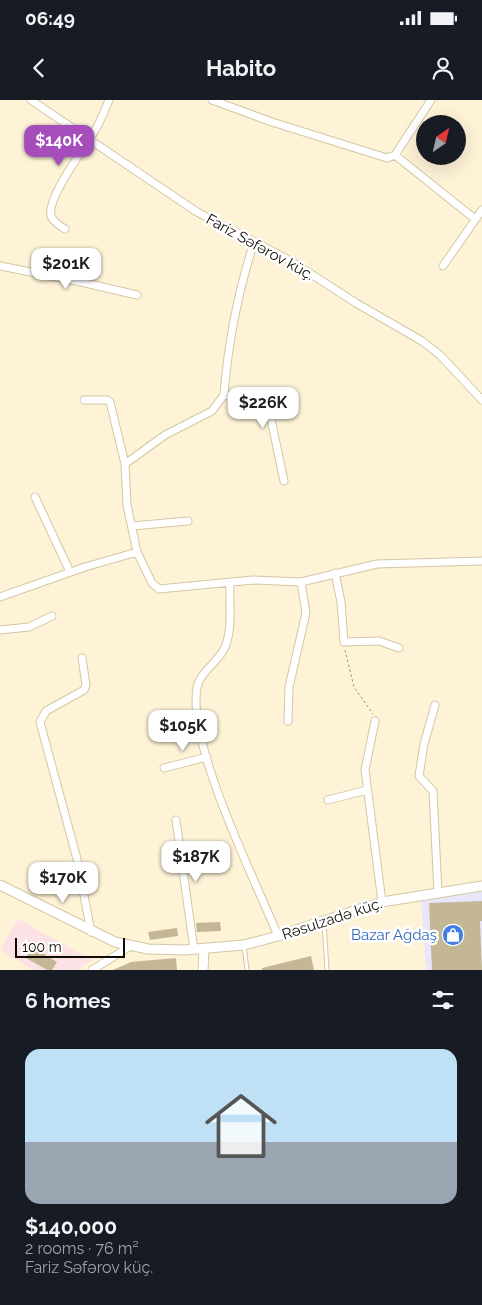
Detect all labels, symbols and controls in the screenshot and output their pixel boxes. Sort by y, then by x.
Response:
text: 06:49 [25,7,75,29]
icon: back [25,54,53,82]
icon: person [429,54,457,82]
text: Habito [206,55,276,81]
north arrow [416,115,466,165]
map controls [416,115,466,165]
pin: $140K [24,124,94,167]
text: $140K [35,131,83,150]
street label: Fariz Səfərov küç. [203,210,317,284]
pin: $201K [31,248,101,290]
text: $201K [42,254,90,273]
pin: $226K [228,386,298,429]
text: $226K [239,393,287,412]
pin: $105K [148,710,218,752]
text: $105K [159,716,207,735]
pin: $187K [161,840,231,883]
text: $187K [172,847,220,866]
pin: $170K [28,862,98,904]
text: $170K [39,868,87,887]
street label: Rəsulzadə küç. [280,894,384,944]
shop icon: Bazar Ağdaş [441,923,465,947]
place label: Bazar Ağdaş [351,926,437,944]
scale bar [15,935,125,958]
text: 100 m [22,939,62,955]
icon: filters [429,986,457,1014]
text: 6 homes [25,988,111,1013]
icon: home [196,1081,286,1171]
text: $140,000 [25,1214,117,1239]
text: 2 rooms · 76 m² [25,1239,139,1258]
text: Fariz Səfərov küç. [25,1258,153,1277]

